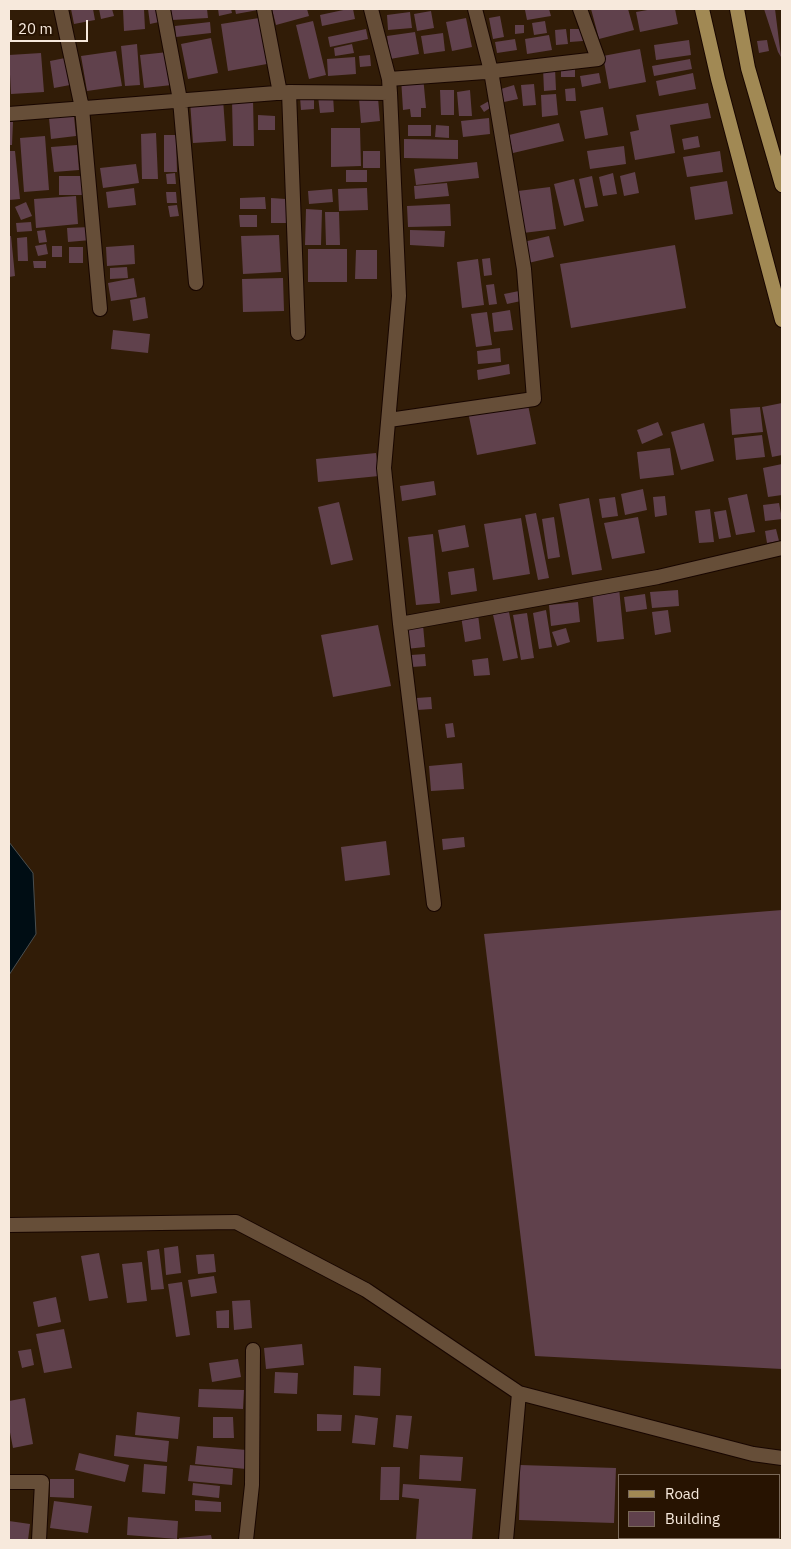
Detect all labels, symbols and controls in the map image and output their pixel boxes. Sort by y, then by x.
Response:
scale bar [12,10,90,42]
text: 20 m [18,19,53,38]
legend [618,1474,781,1539]
text: Road [665,1484,700,1503]
text: Building [665,1509,720,1528]

